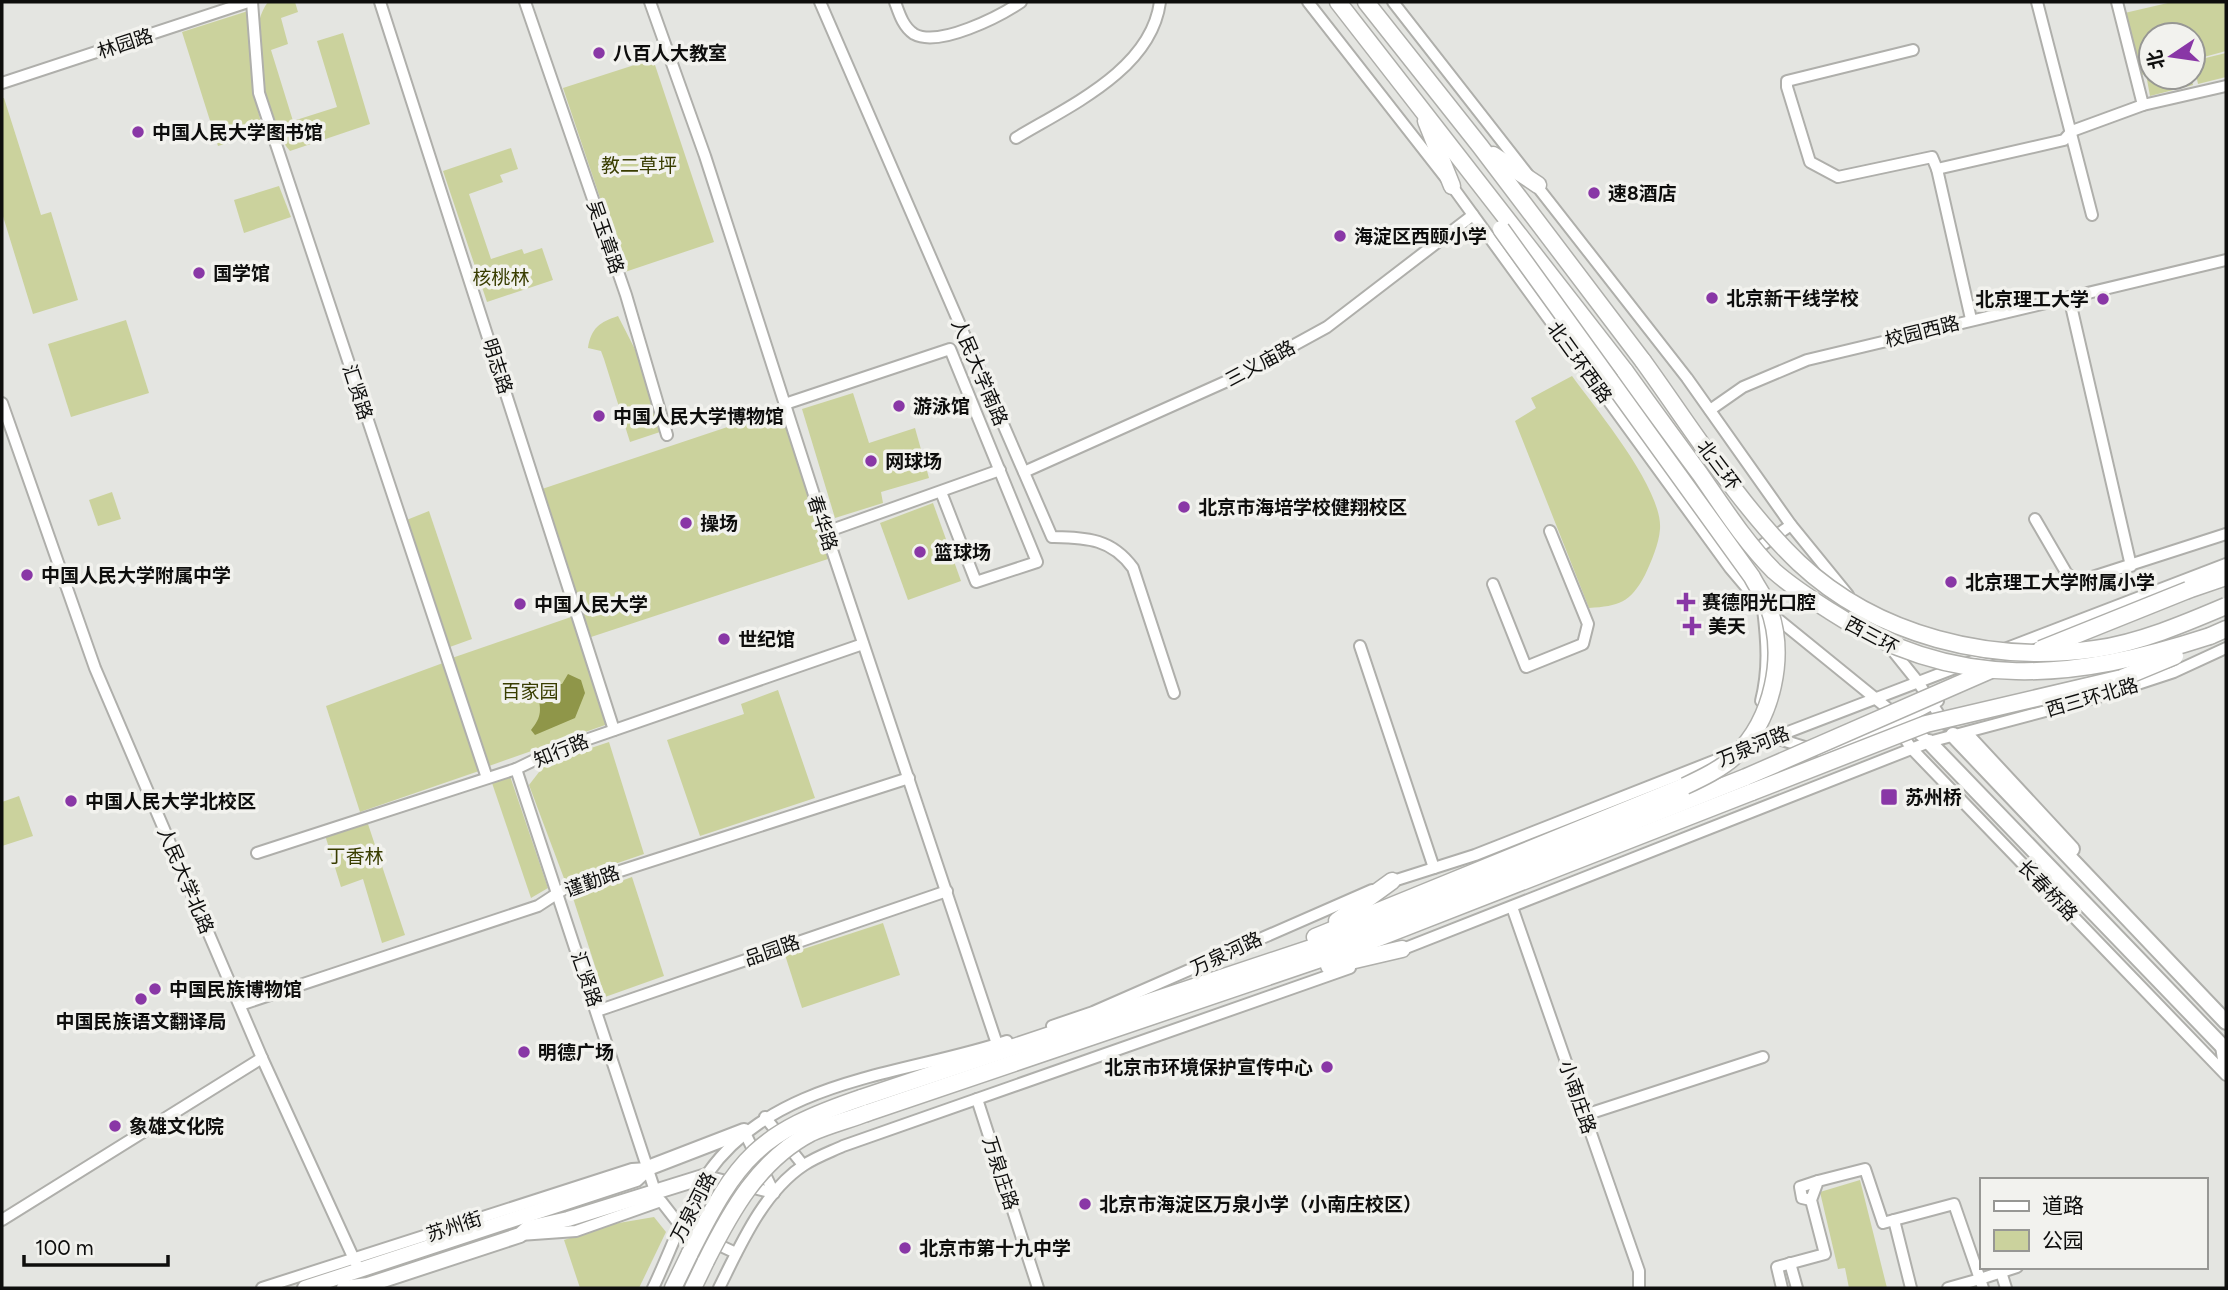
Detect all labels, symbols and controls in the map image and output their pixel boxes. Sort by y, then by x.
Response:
north arrow [2137,21,2207,91]
street label: 林园路 [94,24,156,63]
place label: 八百人大教室 [613,42,727,65]
marker: 八百人大教室 [591,45,607,61]
text: 北 [2143,48,2169,72]
place label: 中国人民大学图书馆 [152,121,323,144]
marker: 中国人民大学图书馆 [130,124,146,140]
park label: 教二草坪 [601,154,677,177]
place label: 速8酒店 [1608,182,1677,205]
marker: 速8酒店 [1586,185,1602,201]
street label: 吴玉章路 [582,197,629,277]
place label: 海淀区西颐小学 [1354,225,1487,248]
marker: 海淀区西颐小学 [1332,228,1348,244]
place label: 国学馆 [213,262,270,285]
marker: 国学馆 [191,265,207,281]
park label: 核桃林 [472,266,530,289]
place label: 北京新干线学校 [1726,287,1859,310]
place label: 北京理工大学 [1975,288,2089,311]
marker: 北京新干线学校 [1704,290,1720,306]
marker: 北京理工大学 [2095,291,2111,307]
street label: 校园西路 [1882,311,1962,352]
street label: 人民大学南路 [947,315,1012,429]
street label: 北三环西路 [1542,317,1617,407]
street label: 明志路 [478,335,517,397]
street label: 三义庙路 [1221,335,1299,391]
street label: 汇贤路 [338,361,377,423]
place label: 游泳馆 [913,395,970,418]
marker: 游泳馆 [891,398,907,414]
place label: 中国人民大学博物馆 [613,405,784,428]
marker: 中国人民大学博物馆 [591,408,607,424]
street label: 北三环 [1692,436,1745,495]
place label: 网球场 [885,450,942,473]
marker: 网球场 [863,453,879,469]
street label: 春华路 [803,492,842,554]
place label: 北京市海培学校健翔校区 [1198,496,1407,519]
marker: 北京市海培学校健翔校区 [1176,499,1192,515]
place label: 操场 [700,512,738,535]
marker: 操场 [678,515,694,531]
place label: 篮球场 [934,541,991,564]
marker: 篮球场 [912,544,928,560]
place label: 中国人民大学附属中学 [41,564,231,587]
marker: 中国人民大学附属中学 [19,567,35,583]
place label: 北京理工大学附属小学 [1965,571,2155,594]
marker: 北京理工大学附属小学 [1943,574,1959,590]
place label: 赛德阳光口腔 [1702,591,1816,614]
marker: 赛德阳光口腔 [1676,592,1696,612]
place label: 中国人民大学 [534,593,648,616]
marker: 中国人民大学 [512,596,528,612]
street label: 西三环 [1841,612,1902,659]
place label: 美天 [1708,615,1746,638]
marker: 美天 [1682,616,1702,636]
place label: 世纪馆 [738,628,795,651]
marker: 世纪馆 [716,631,732,647]
street label: 西三环北路 [2043,673,2141,722]
park label: 百家园 [501,680,559,703]
street label: 万泉河路 [1714,722,1793,771]
street label: 知行路 [530,729,592,772]
place label: 苏州桥 [1905,786,1962,809]
marker: 苏州桥 [1879,787,1899,807]
place label: 中国人民大学北校区 [85,790,256,813]
marker: 中国人民大学北校区 [63,793,79,809]
street label: 人民大学北路 [153,823,218,937]
park label: 丁香林 [326,845,384,868]
street label: 长春桥路 [2013,855,2082,926]
street label: 谨勤路 [561,861,623,902]
street label: 万泉河路 [1187,927,1266,980]
street label: 品园路 [741,930,803,971]
street label: 汇贤路 [566,948,607,1010]
place label: 中国民族博物馆 [169,978,302,1001]
marker: 中国民族博物馆 [147,981,163,997]
marker: 中国民族语文翻译局 [133,991,149,1007]
place label: 中国民族语文翻译局 [55,1010,227,1033]
place label: 明德广场 [538,1041,614,1064]
marker: 明德广场 [516,1044,532,1060]
place label: 北京市环境保护宣传中心 [1104,1056,1313,1079]
street label: 小南庄路 [1554,1057,1601,1137]
marker: 北京市环境保护宣传中心 [1319,1059,1335,1075]
place label: 象雄文化院 [129,1115,224,1138]
marker: 象雄文化院 [107,1118,123,1134]
street label: 万泉庄路 [978,1133,1023,1213]
street label: 万泉河路 [666,1168,721,1246]
legend [1980,1178,2207,1269]
place label: 北京市海淀区万泉小学（小南庄校区） [1099,1193,1422,1216]
text: 道路 [2042,1193,2084,1218]
marker: 北京市海淀区万泉小学（小南庄校区） [1077,1196,1093,1212]
street label: 苏州街 [423,1207,485,1246]
scale bar [24,1224,168,1268]
text: 公园 [2042,1228,2084,1253]
text: 100 m [35,1235,94,1260]
place label: 北京市第十九中学 [919,1237,1071,1260]
marker: 北京市第十九中学 [897,1240,913,1256]

